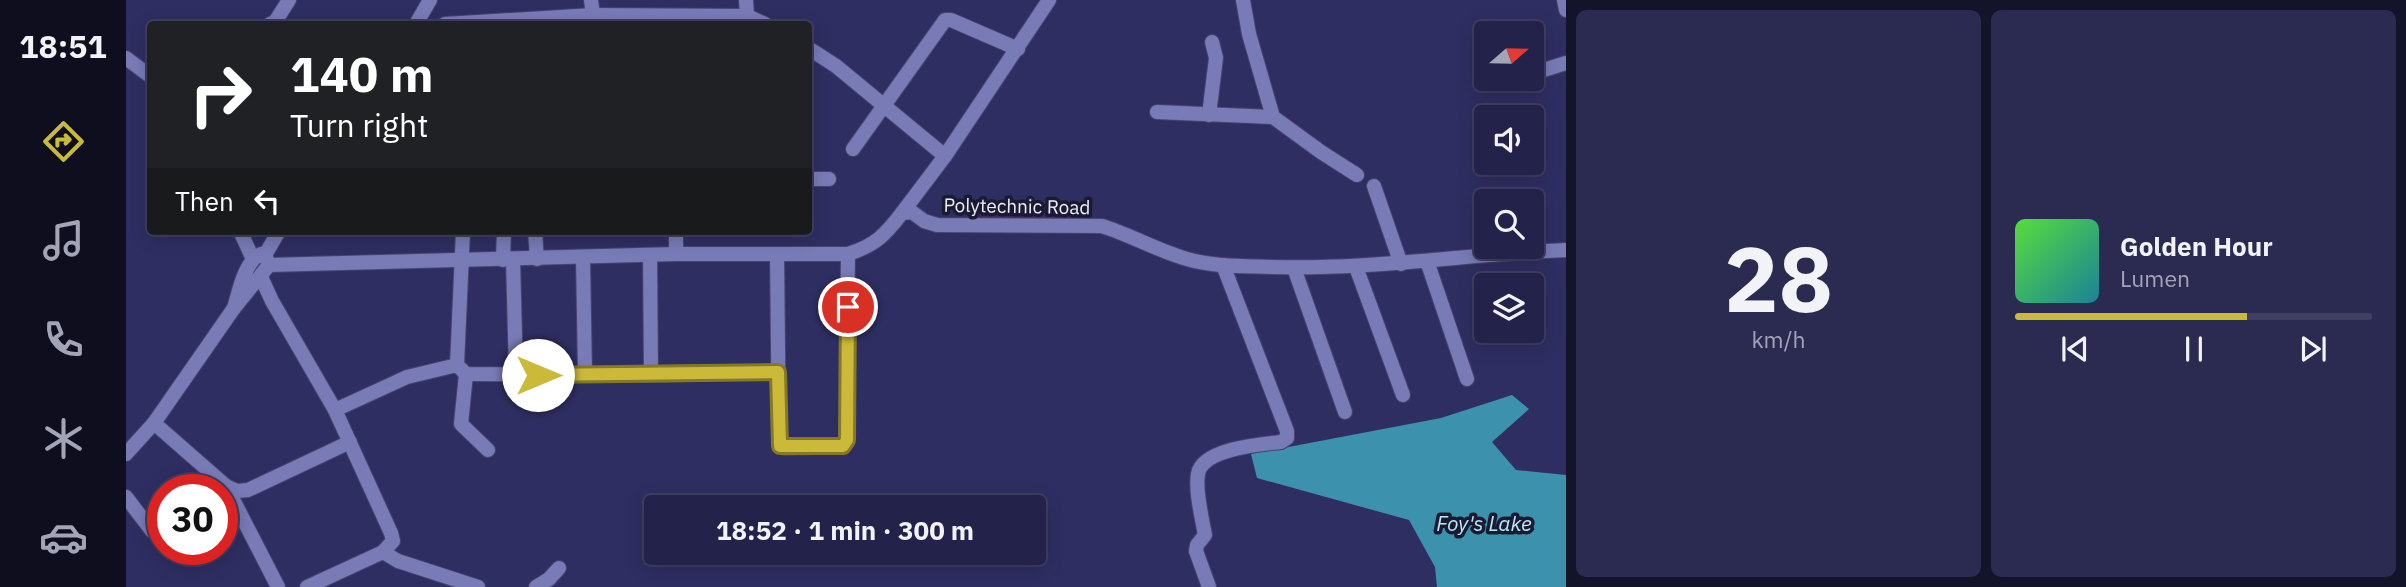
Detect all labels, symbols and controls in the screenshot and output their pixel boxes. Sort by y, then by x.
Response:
north arrow [1474,21,1544,91]
map controls [1474,21,1544,343]
text: 18:51 [19,25,107,67]
text: 140 m [290,42,434,105]
icon: right [175,49,266,140]
text: Turn right [290,104,428,146]
button: sound [1474,105,1544,175]
icon: directions [39,117,88,166]
icon: left [248,182,286,220]
text: Then [175,184,234,218]
button: search [1474,189,1544,259]
street label: Polytechnic Road [943,193,1091,219]
icon: music [39,216,88,265]
text: 28 [1724,219,1833,337]
text: Golden Hour [2120,229,2273,263]
text: Lumen [2120,263,2190,293]
button: layers [1474,273,1544,343]
pin [818,277,878,337]
icon: arrive [829,288,867,326]
icon: phone [39,315,88,364]
text: km/h [1751,324,1806,354]
icon: previous [2056,330,2094,368]
icon: pause [2175,330,2213,368]
icon: next [2294,330,2332,368]
position arrow [501,338,575,412]
icon: climate [39,414,88,463]
speed limit sign: 30 [147,474,238,565]
water label: Foy's Lake [1436,509,1532,537]
icon: car [39,513,88,562]
text: 18:52 · 1 min · 300 m [716,513,974,547]

